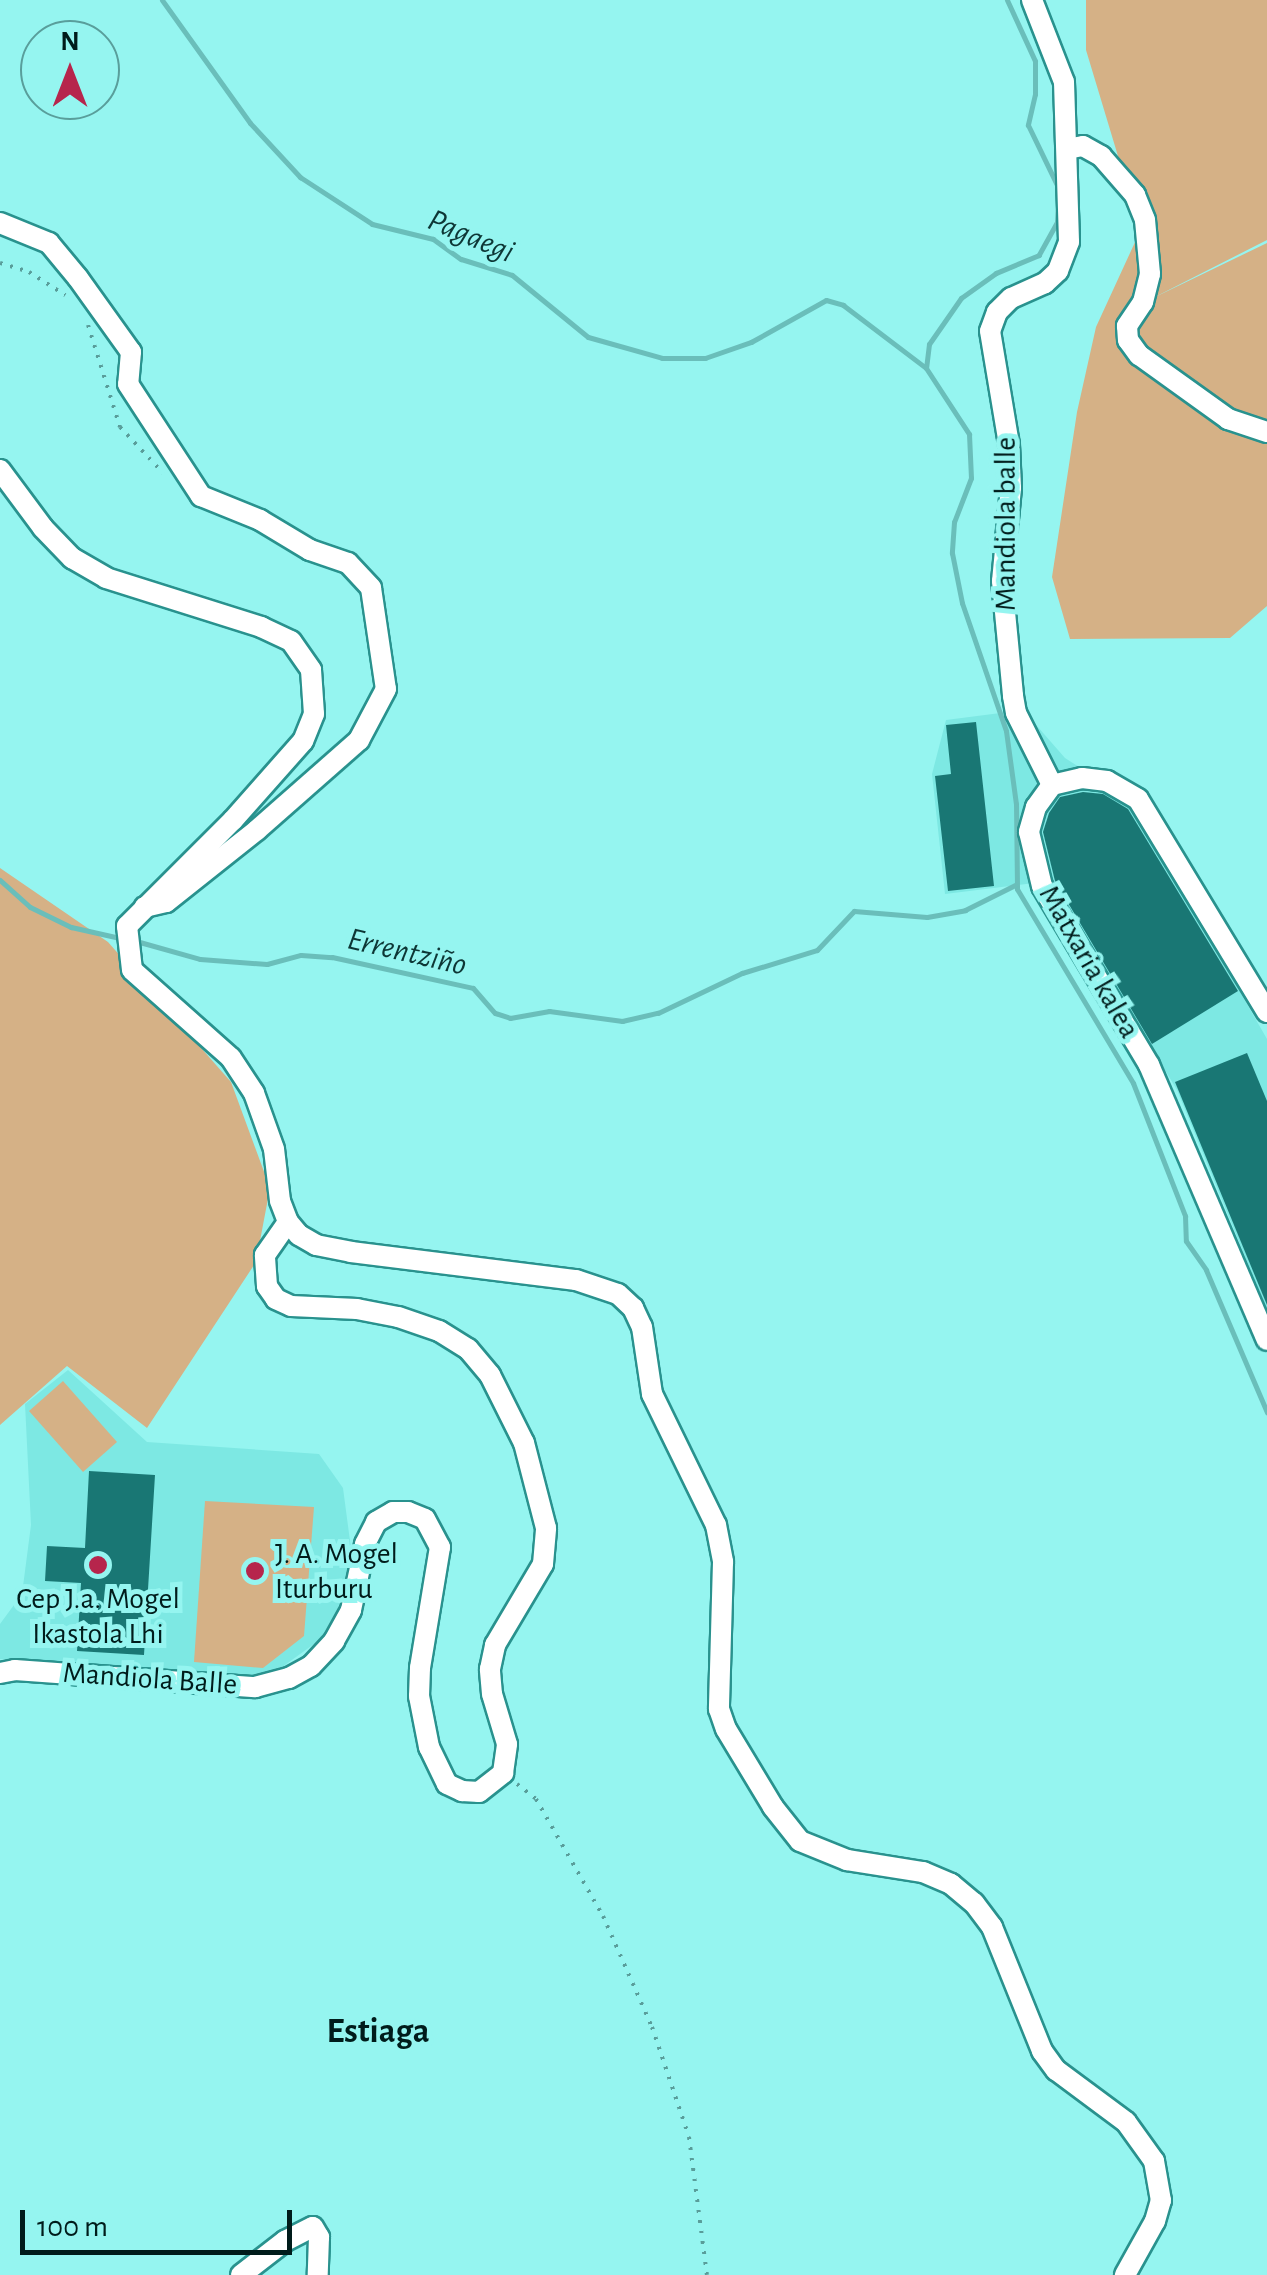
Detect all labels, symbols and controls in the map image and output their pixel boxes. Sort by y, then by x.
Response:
north arrow [20,20,120,120]
text: N [60,28,80,56]
water label: Pagaegi [422,201,520,271]
street label: Mandiola balle [988,437,1024,611]
street label: Matxaria kalea [1031,879,1147,1045]
water label: Errentziño [344,920,470,984]
place label: J. A. Mogel Iturburu [275,1536,398,1606]
marker: Cep J.a. Mogel Ikastola Lhi [87,1554,109,1576]
marker: J. A. Mogel Iturburu [244,1560,266,1582]
place label: Cep J.a. Mogel Ikastola Lhi [16,1581,180,1652]
street label: Mandiola Balle [62,1655,238,1703]
district label: Estiaga [327,2011,429,2053]
scale bar [25,2190,298,2252]
text: 100 m [37,2212,108,2242]

